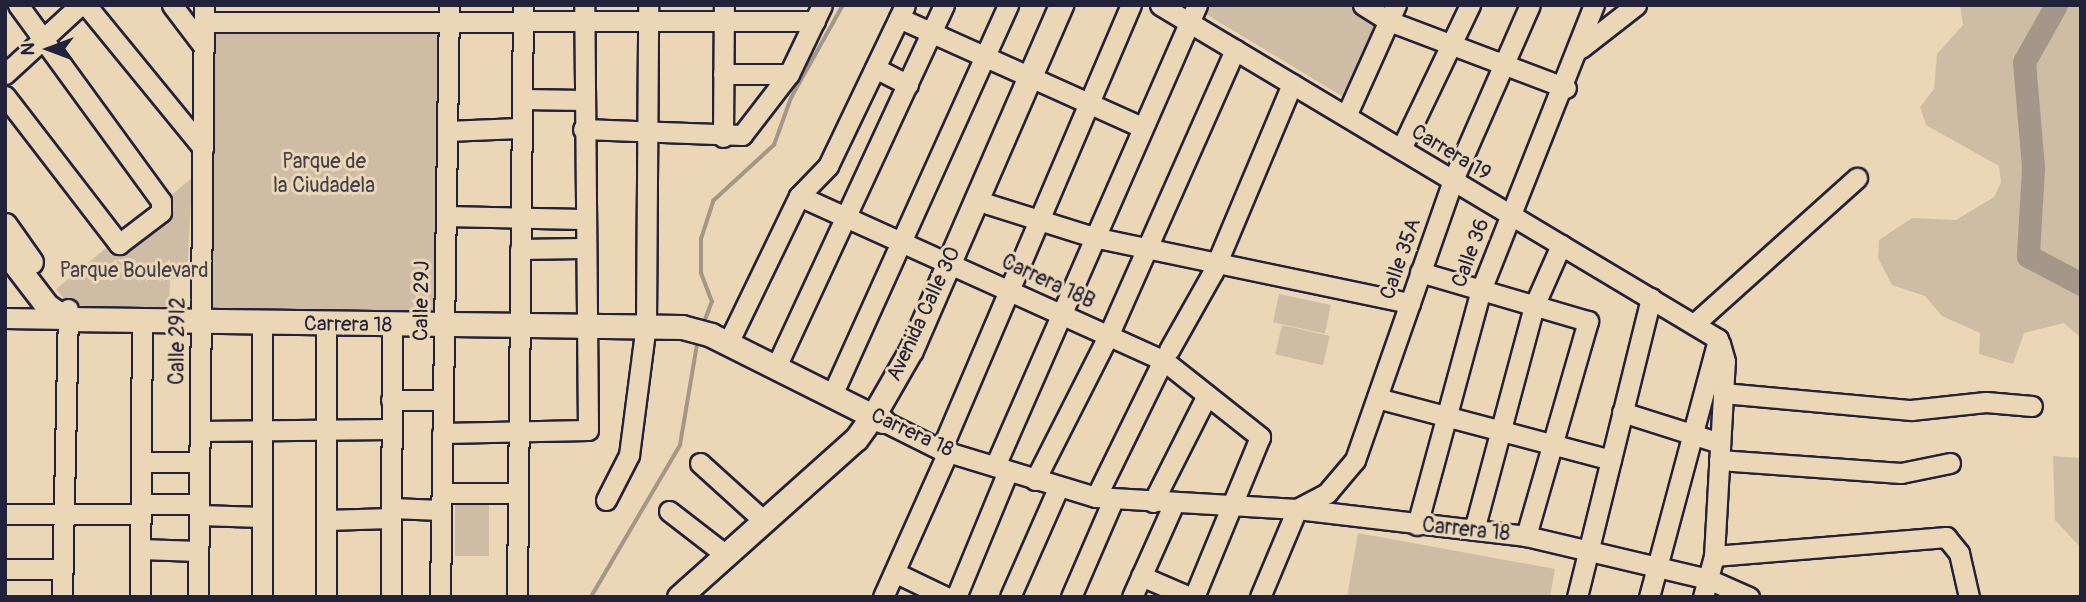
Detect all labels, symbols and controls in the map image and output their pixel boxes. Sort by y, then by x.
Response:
north arrow [14,14,84,84]
text: N [16,43,40,55]
street label: Carrera 19 [1407,119,1495,187]
park label: Parque de la Ciudadela [273,149,375,199]
street label: Calle 35A [1375,215,1427,303]
street label: Calle 36 [1447,215,1495,291]
street label: Avenida Calle 30 [882,243,966,385]
street label: Carrera 18B [997,249,1099,315]
park label: Parque Boulevard [60,258,208,284]
street label: Calle 29J [409,261,435,341]
street label: Calle 29I2 [165,297,191,385]
street label: Carrera 18 [304,312,392,338]
street label: Carrera 18 [867,403,957,463]
street label: Carrera 18 [1421,513,1511,547]

